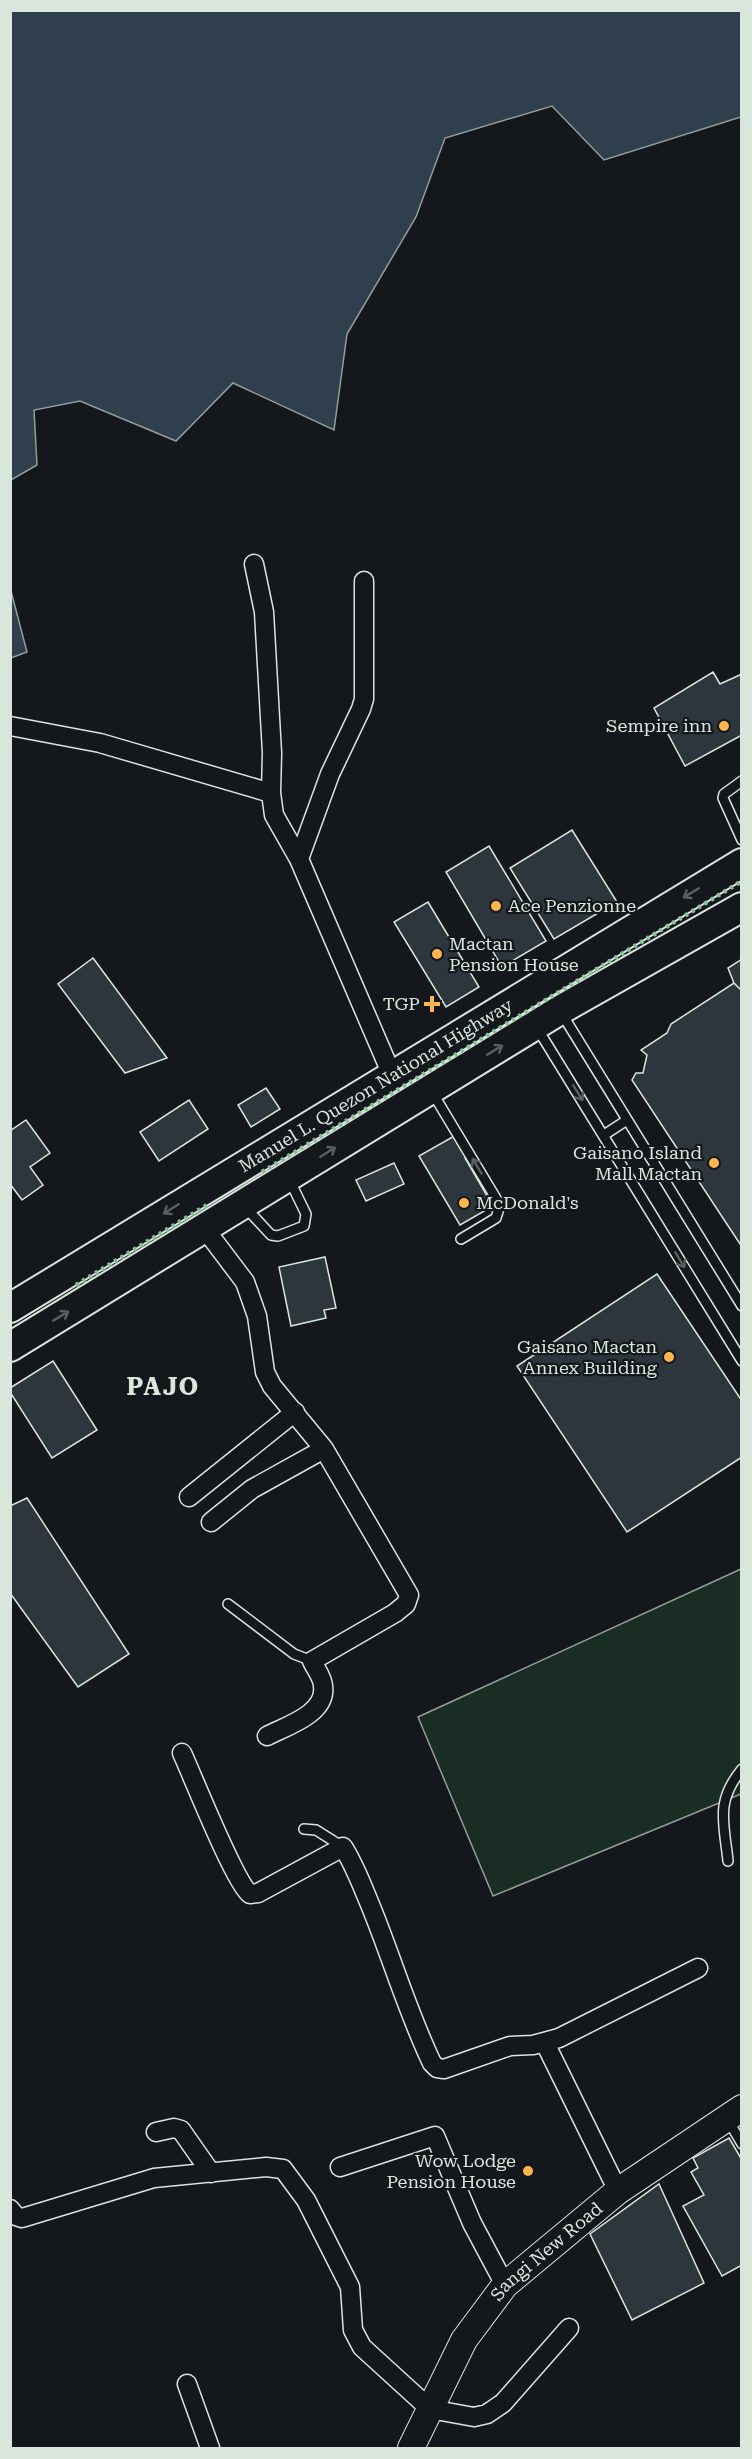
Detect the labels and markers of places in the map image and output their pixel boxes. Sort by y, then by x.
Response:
place label: Sempire inn [606,715,712,736]
marker: Sempire inn [717,719,731,733]
place label: Ace Penzionne [508,895,636,916]
marker: Ace Penzionne [489,899,503,913]
place label: Mactan Pension House [449,933,579,975]
marker: Mactan Pension House [430,947,444,961]
place label: TGP [383,993,420,1014]
marker: TGP [425,997,439,1011]
place label: Gaisano Island Mall Mactan [573,1142,702,1184]
marker: Gaisano Island Mall Mactan [707,1156,721,1170]
place label: McDonald's [476,1192,579,1213]
marker: McDonald's [457,1196,471,1210]
place label: Gaisano Mactan Annex Building [517,1336,658,1378]
marker: Gaisano Mactan Annex Building [662,1350,676,1364]
place label: Wow Lodge Pension House [386,2150,516,2192]
marker: Wow Lodge Pension House [521,2164,535,2178]

